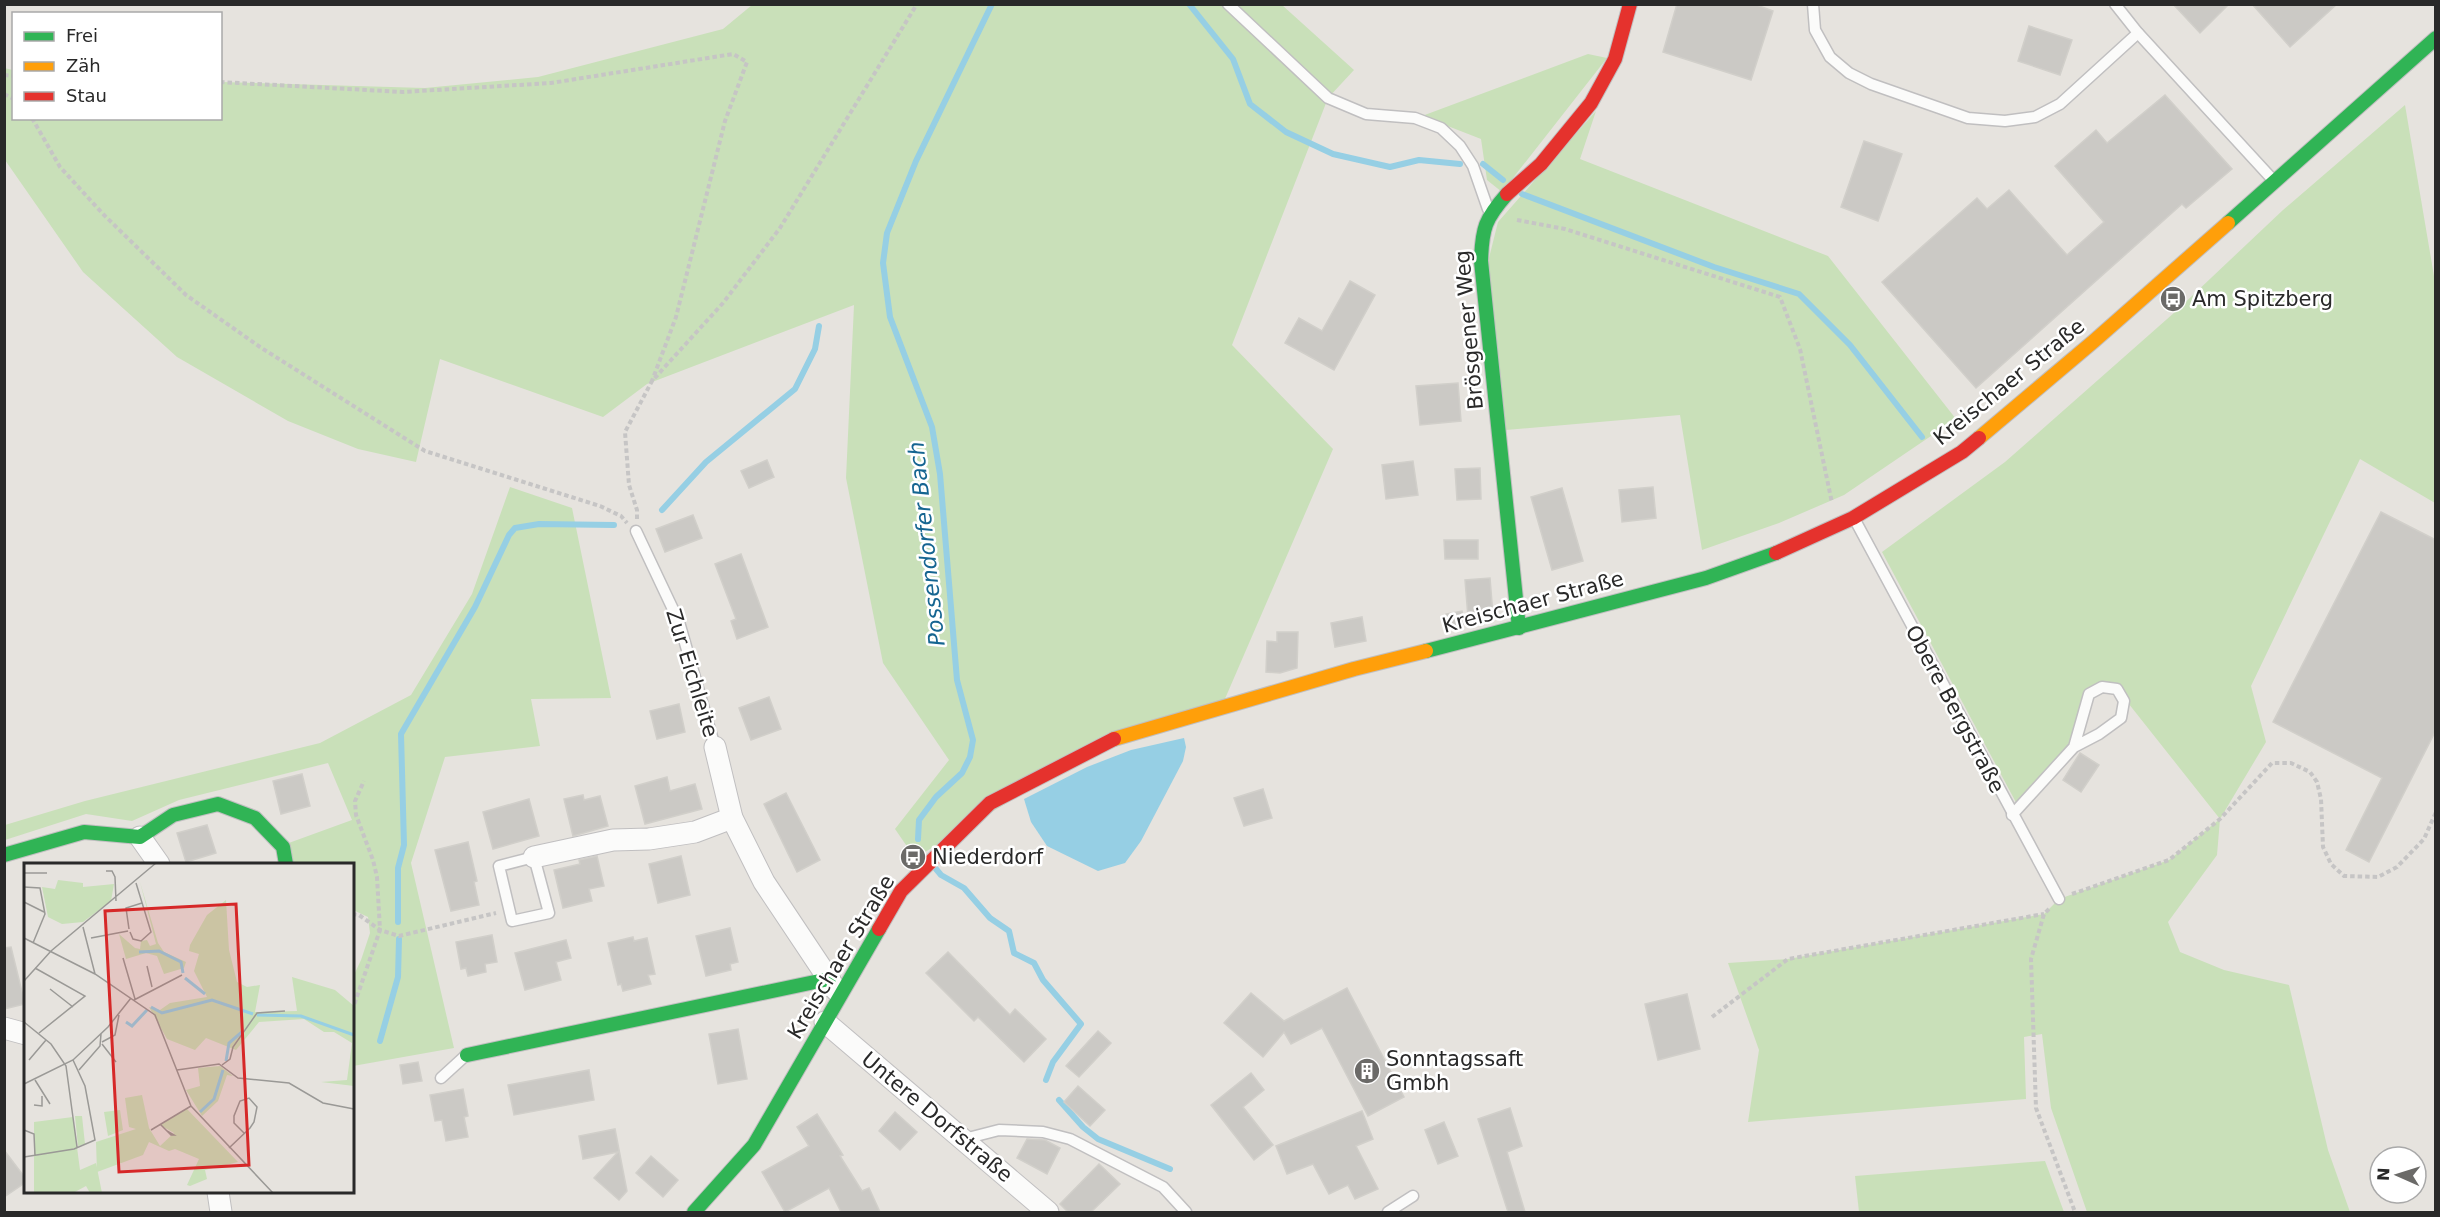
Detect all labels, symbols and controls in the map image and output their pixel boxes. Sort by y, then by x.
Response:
legend [12,12,222,120]
text: Frei [66,25,98,46]
text: Zäh [66,55,101,76]
text: Stau [66,85,107,106]
street label: Brösgener Weg [1450,249,1488,411]
bus stop icon: Am Spitzberg [2158,284,2188,314]
place label: Am Spitzberg [2192,287,2333,311]
street label: Kreischaer Straße [1929,314,2089,450]
water label: Possendorfer Bach [903,440,950,647]
street label: Kreischaer Straße [1440,566,1626,638]
street label: Zur Eichleite [661,606,723,740]
street label: Obere Bergstraße [1901,621,2009,797]
bus stop icon: Niederdorf [898,842,928,872]
place label: Niederdorf [932,845,1044,869]
inset map [24,863,354,1193]
street label: Kreischaer Straße [783,871,899,1043]
street label: Untere Dorfstraße [857,1047,1017,1187]
place label: Sonntagssaft Gmbh [1386,1047,1523,1095]
building icon: Sonntagssaft Gmbh [1352,1056,1382,1086]
north arrow [2368,1145,2428,1205]
text: N [2374,1167,2393,1181]

